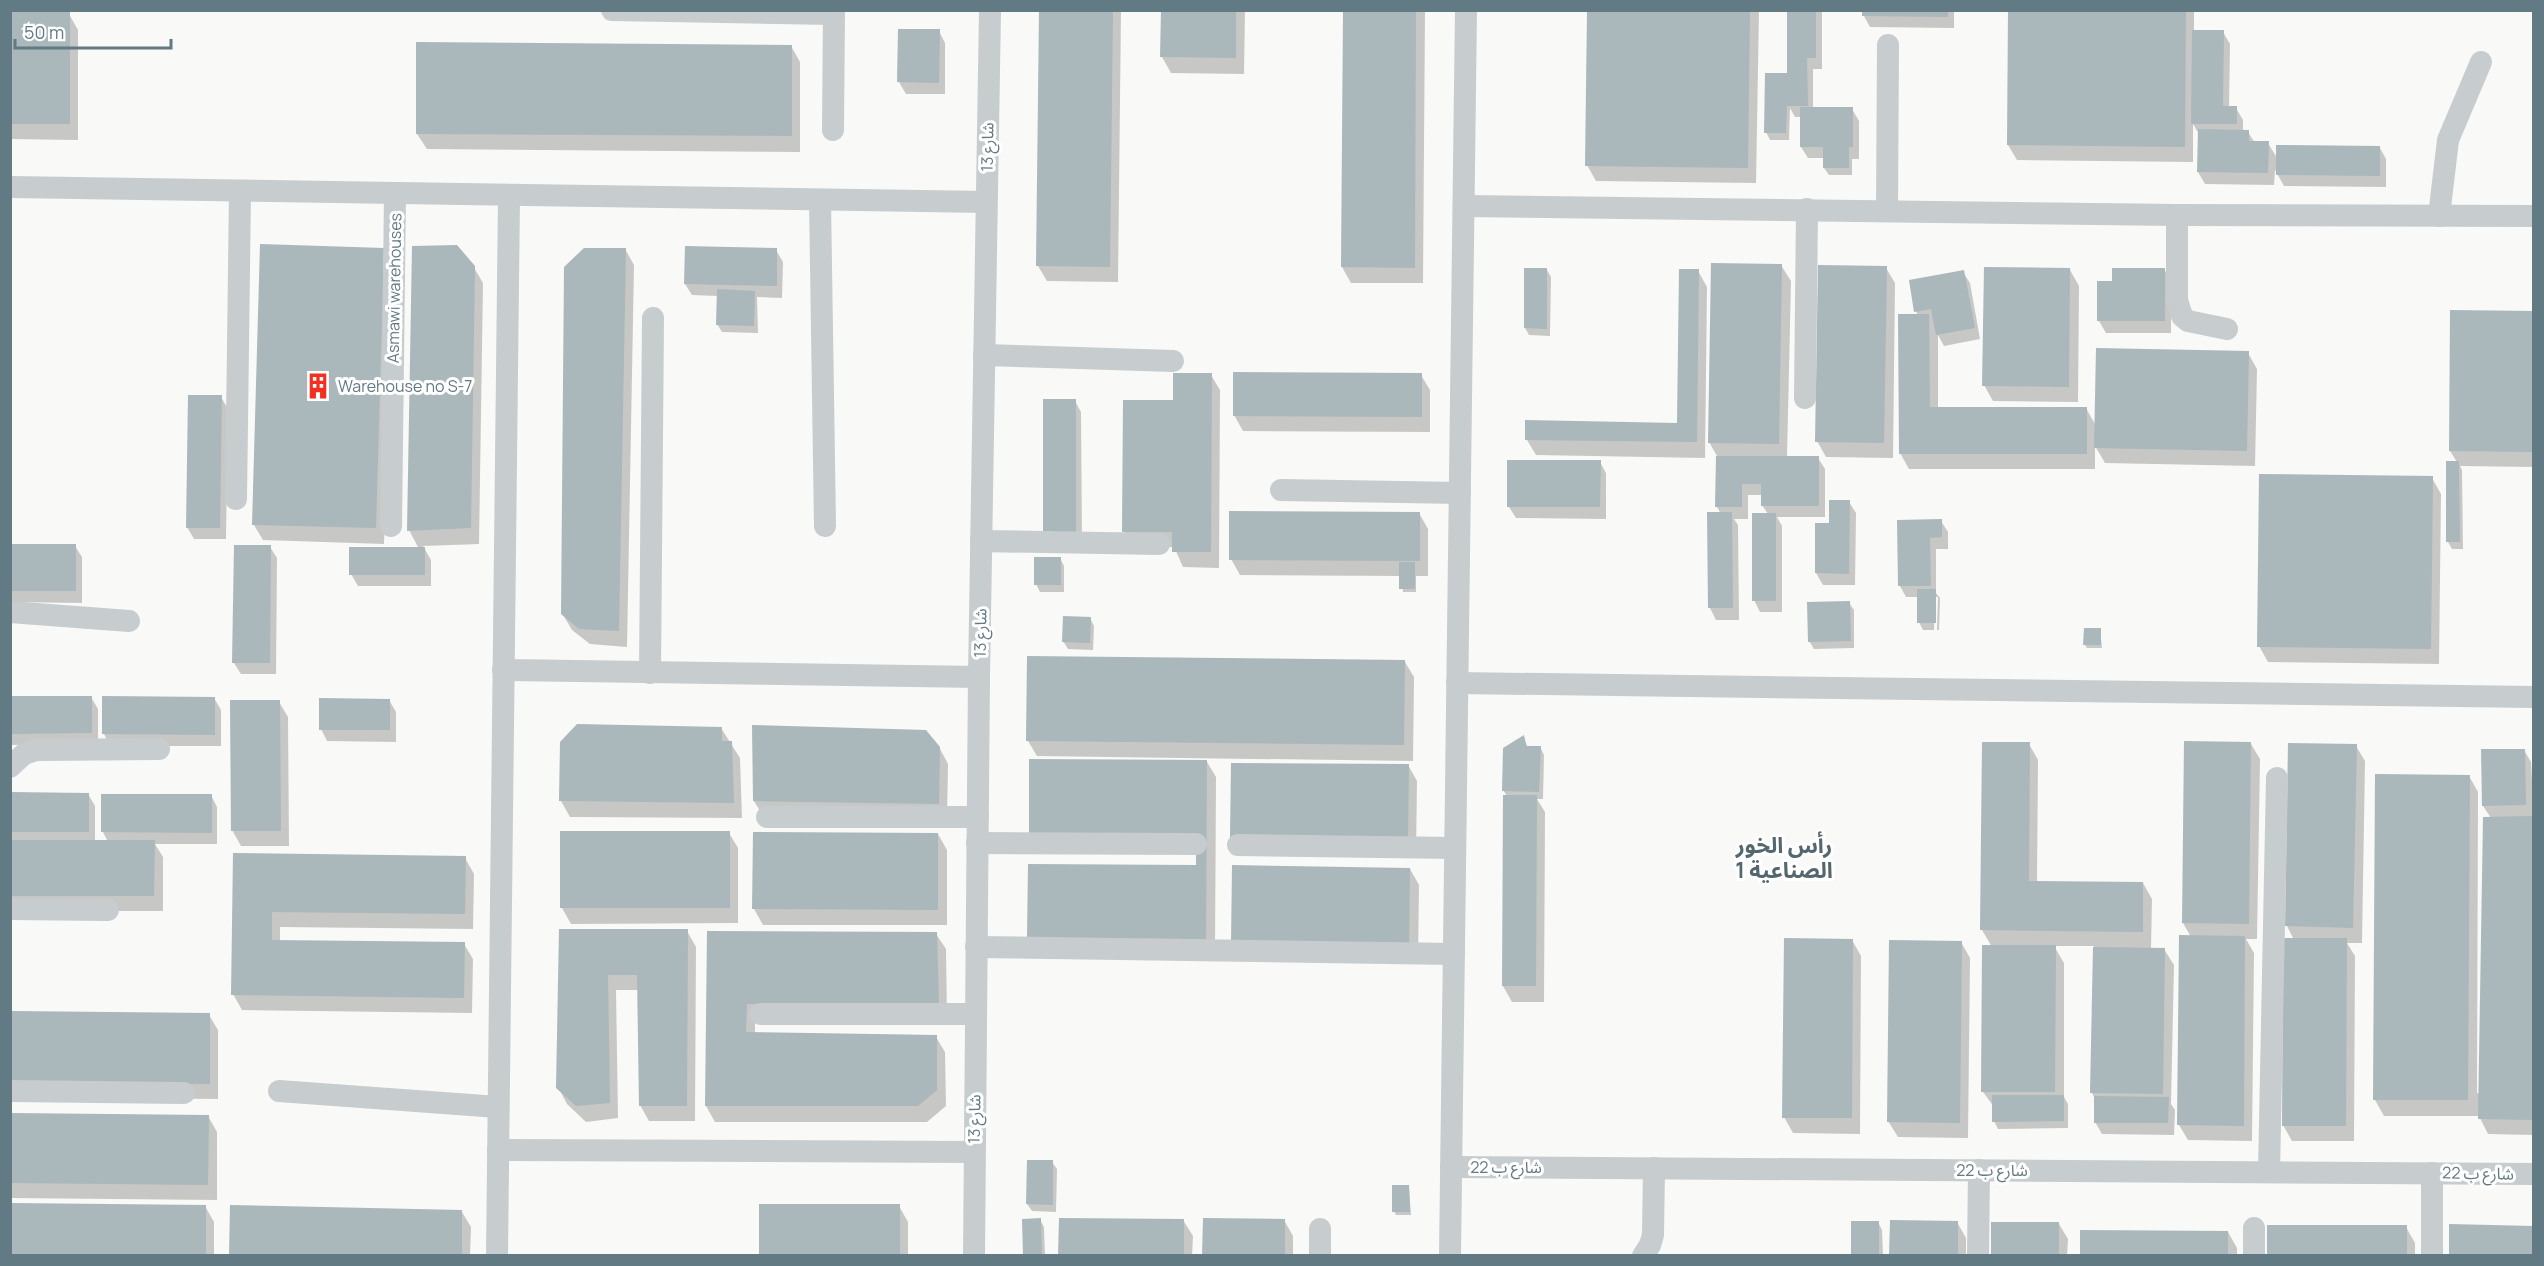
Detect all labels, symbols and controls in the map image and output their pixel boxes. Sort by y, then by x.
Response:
scale bar [15,12,171,50]
text: 50 m [24,20,64,44]
street label: شارع 13 [976,122,1000,172]
street label: Asmawi warehouses [382,213,406,363]
building icon: Warehouse no S-7 [303,371,333,401]
place label: Warehouse no S-7 [338,375,472,397]
street label: شارع 13 [969,608,993,658]
district label: رأس الخور الصناعية 1 [1735,830,1833,885]
street label: شارع 13 [963,1094,987,1144]
street label: شارع ب 22 [1470,1156,1542,1180]
street label: شارع ب 22 [1956,1159,2028,1183]
street label: شارع ب 22 [2442,1161,2514,1187]

